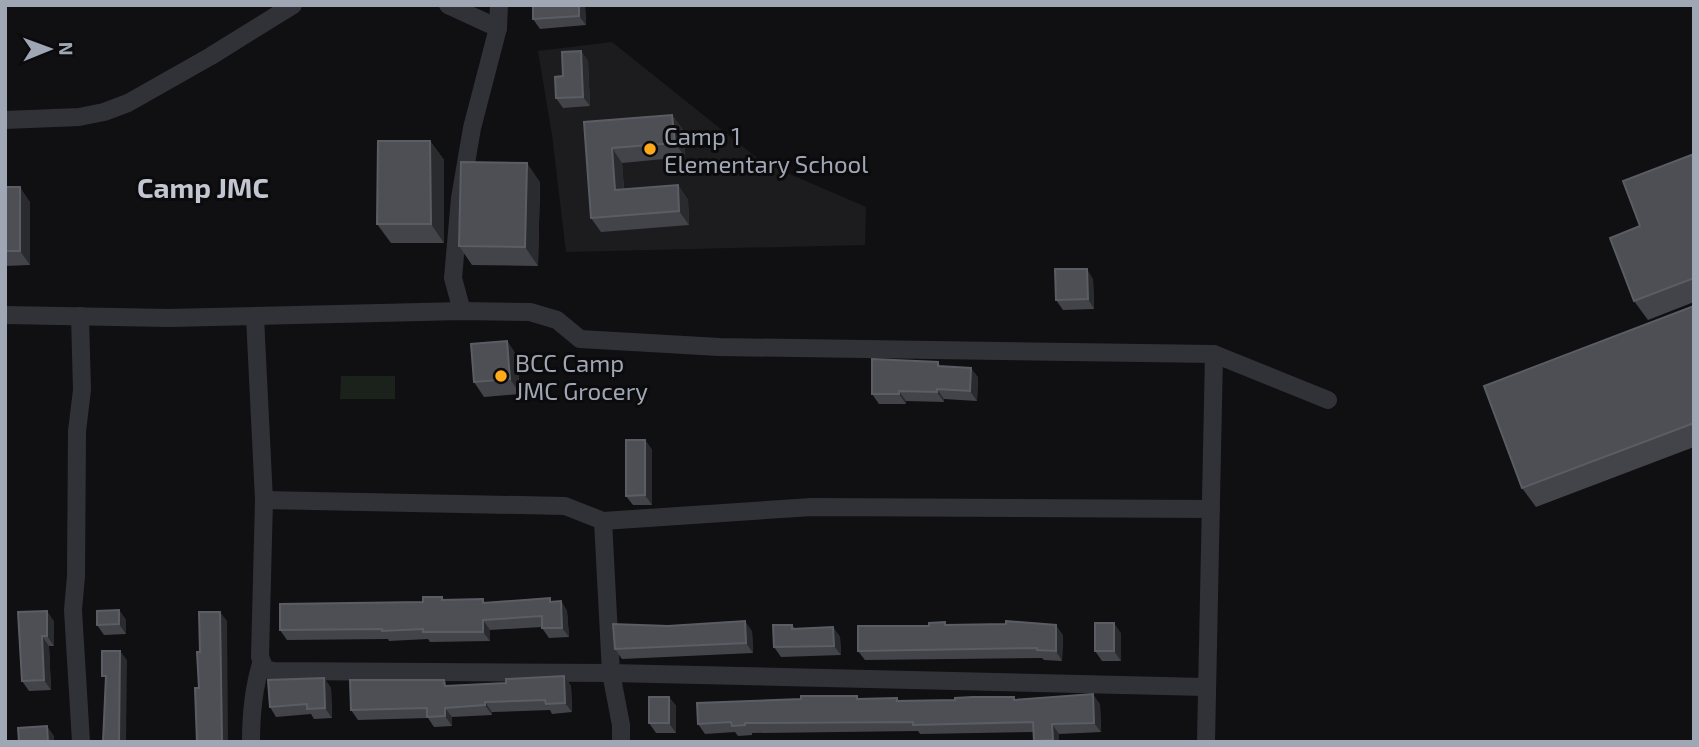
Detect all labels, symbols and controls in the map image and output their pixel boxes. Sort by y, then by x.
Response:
north arrow [14,14,84,84]
text: N [55,42,78,56]
place label: Camp 1 Elementary School [664,121,868,178]
marker: Camp 1 Elementary School [642,141,658,157]
district label: Camp JMC [137,170,269,204]
place label: BCC Camp JMC Grocery [515,348,648,405]
marker: BCC Camp JMC Grocery [493,368,509,384]

